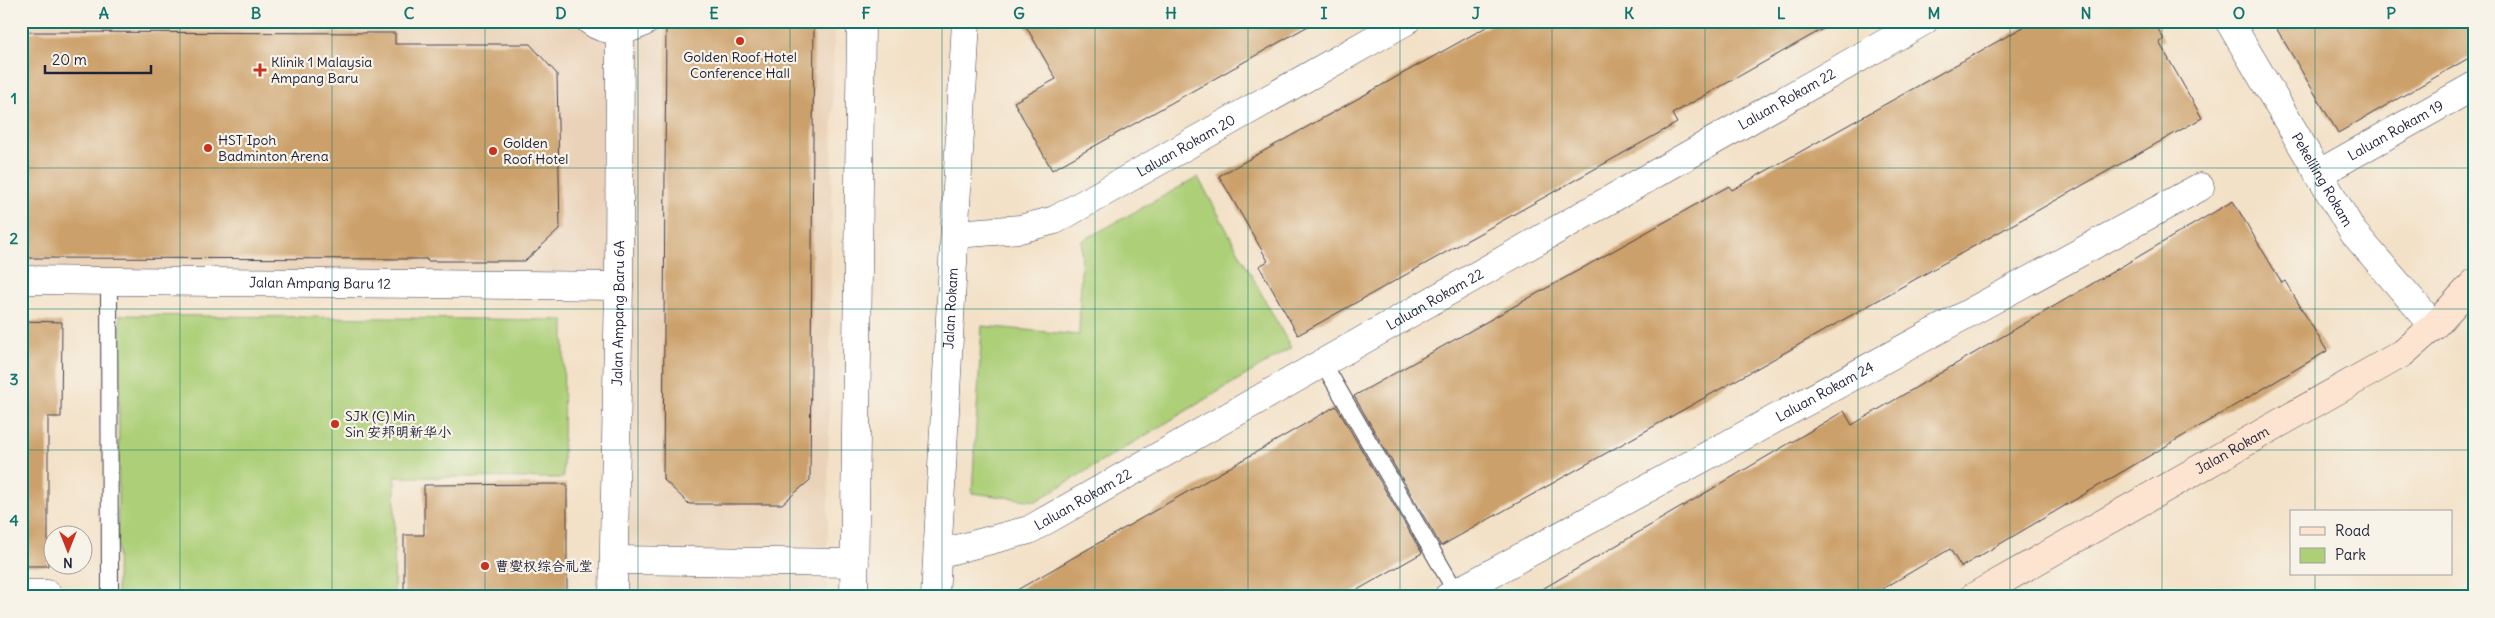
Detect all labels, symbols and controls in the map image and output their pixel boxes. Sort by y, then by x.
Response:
text: A [99,3,109,23]
text: B [251,3,262,23]
text: C [404,3,415,23]
text: D [555,3,567,23]
text: E [709,3,719,23]
text: F [861,3,871,23]
text: G [1013,3,1025,23]
text: H [1165,3,1177,23]
text: I [1321,3,1328,23]
text: J [1472,3,1481,23]
text: K [1624,3,1634,23]
text: L [1777,3,1786,23]
text: M [1928,3,1941,23]
text: N [2080,3,2092,23]
text: O [2233,3,2245,23]
text: P [2386,3,2396,23]
marker: Golden Roof Hotel Conference Hall [734,35,746,47]
scale bar [45,42,151,74]
place label: Golden Roof Hotel Conference Hall [683,48,797,82]
text: 20 m [52,50,87,69]
place label: Klinik 1 Malaysia Ampang Baru [271,53,372,87]
marker: Klinik 1 Malaysia Ampang Baru [253,63,267,77]
street label: Laluan Rokam 22 [1735,64,1839,134]
text: 1 [11,88,17,108]
street label: Laluan Rokam 19 [2344,96,2447,164]
street label: Laluan Rokam 20 [1134,111,1239,181]
street label: Pekeliling Rokam [2288,129,2357,230]
place label: HST Ipoh Badminton Arena [218,131,329,165]
place label: Golden Roof Hotel [503,134,568,168]
marker: HST Ipoh Badminton Arena [202,142,214,154]
marker: Golden Roof Hotel [487,145,499,157]
text: 2 [10,228,19,248]
street label: Jalan Ampang Baru 6A [608,240,628,386]
street label: Laluan Rokam 22 [1383,264,1487,334]
street label: Jalan Rokam [939,267,962,350]
street label: Jalan Ampang Baru 12 [249,273,391,293]
street label: Laluan Rokam 24 [1772,358,1877,426]
text: 3 [9,369,19,389]
place label: SJK (C) Min Sin 安邦明新华小 [345,407,451,441]
marker: SJK (C) Min Sin 安邦明新华小 [329,418,341,430]
street label: Jalan Rokam [2192,422,2272,478]
street label: Laluan Rokam 22 [1031,464,1135,534]
text: 4 [9,510,19,530]
legend [2290,510,2452,576]
text: Road [2335,521,2370,540]
north arrow [42,526,92,576]
text: Park [2335,545,2366,564]
text: N [63,554,73,572]
place label: 曹燮权综合礼堂 [495,557,593,575]
marker: 曹燮权综合礼堂 [479,560,491,572]

